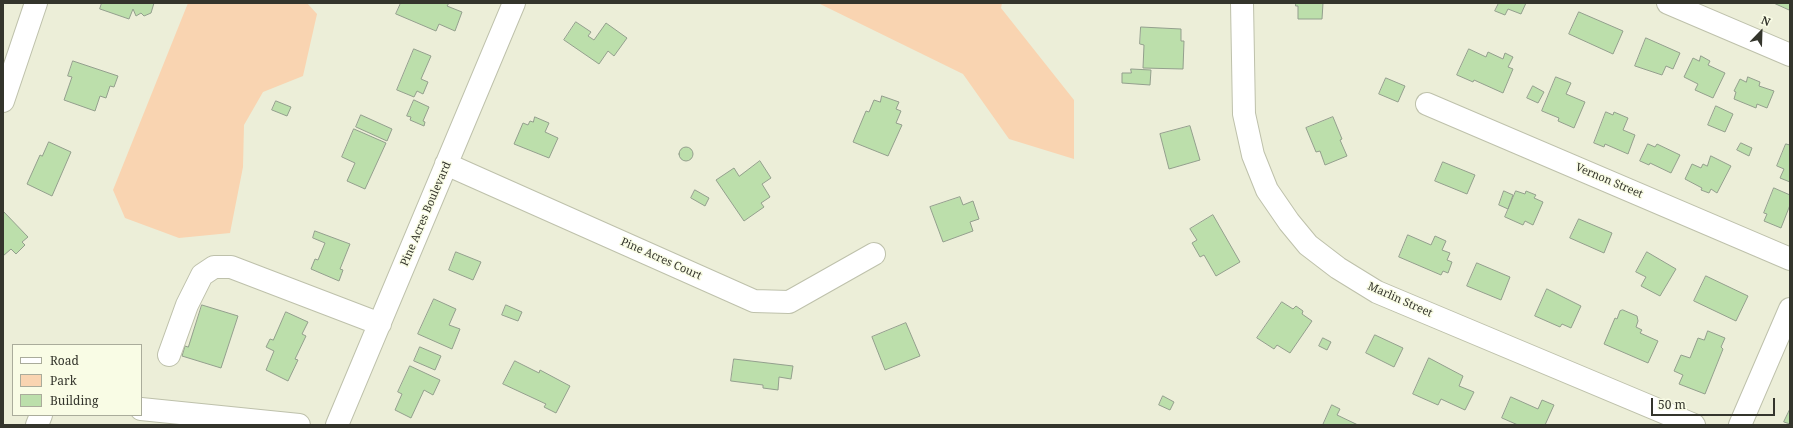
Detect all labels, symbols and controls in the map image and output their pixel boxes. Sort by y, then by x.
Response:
north arrow [1741,12,1781,52]
text: N [1759,12,1773,29]
street label: Pine Acres Boulevard [398,160,454,268]
street label: Vernon Street [1573,161,1645,201]
street label: Pine Acres Court [619,235,703,283]
street label: Marlin Street [1366,280,1434,320]
legend [12,344,142,416]
text: Road [50,352,79,369]
text: Park [50,372,77,389]
scale bar [1653,390,1777,416]
text: Building [50,392,98,409]
text: 50 m [1658,396,1686,413]

